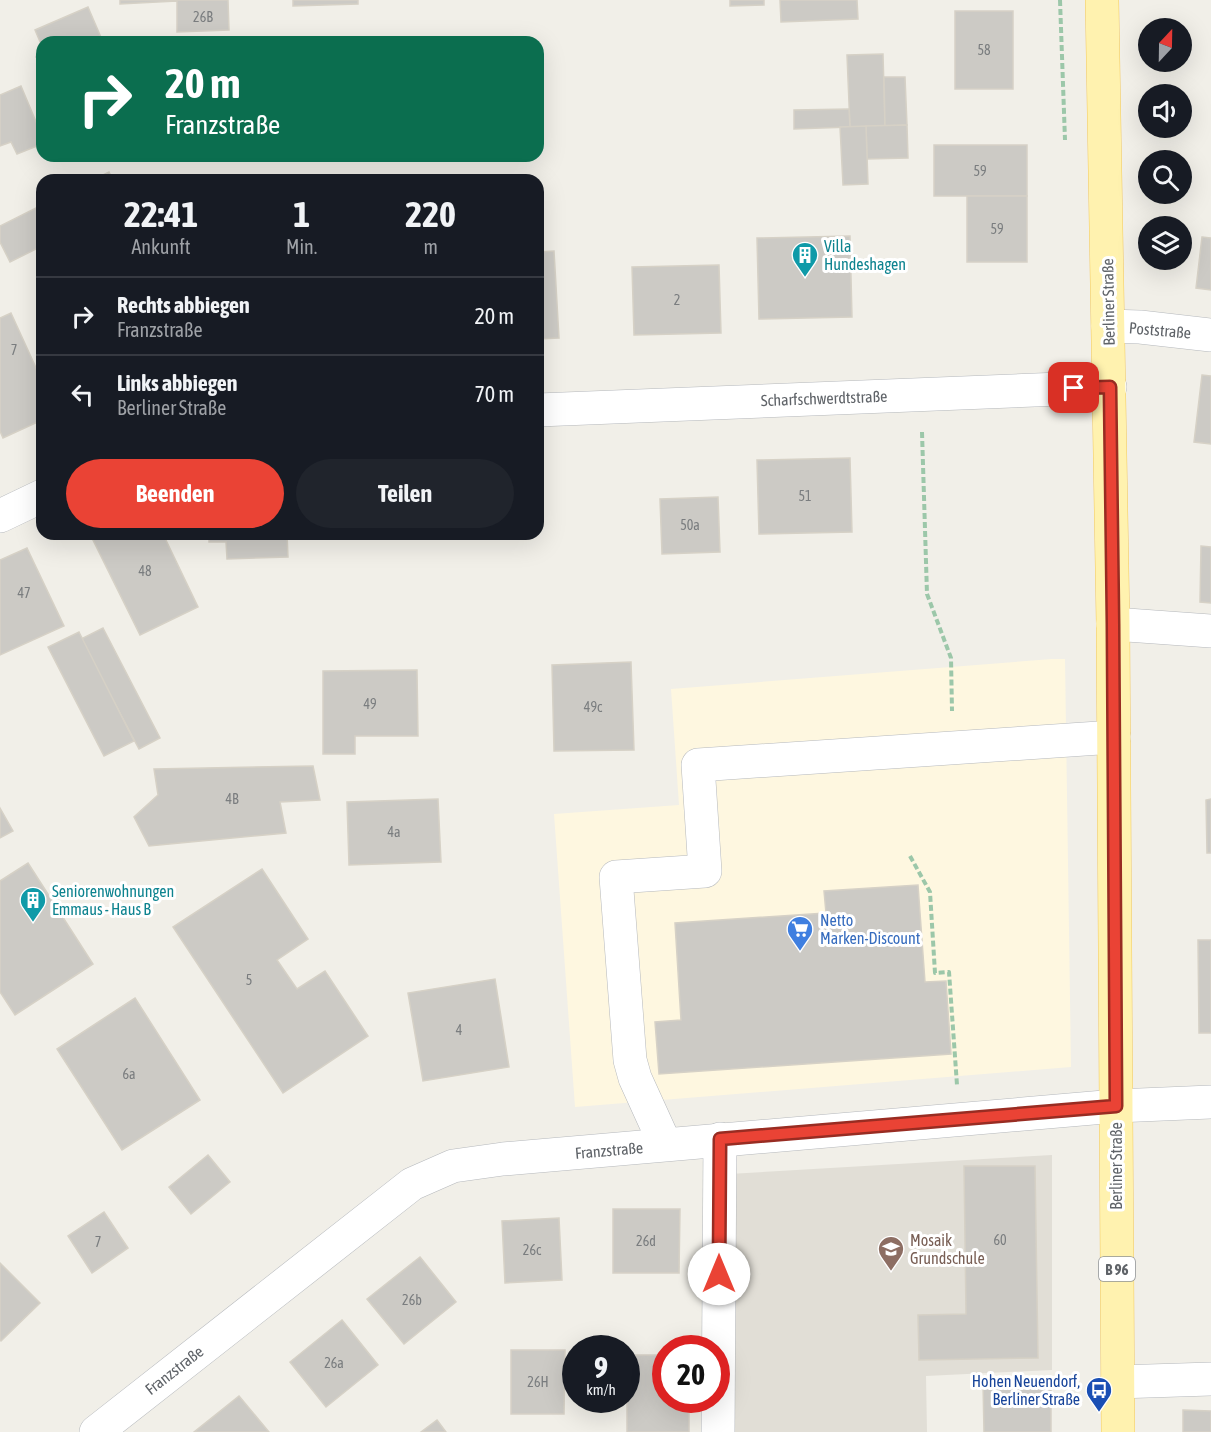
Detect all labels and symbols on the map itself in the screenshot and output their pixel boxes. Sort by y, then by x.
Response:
house number: 26B [193,9,213,25]
north arrow [1138,18,1192,72]
house number: 58 [977,42,991,58]
house number: 59 [973,163,987,179]
house number: 59 [990,221,1004,237]
place label: Villa Hundeshagen [824,237,906,274]
building icon: Villa Hundeshagen [790,240,820,278]
street label: Berliner Straße [1098,258,1118,346]
house number: 2 [674,292,680,308]
street label: Poststraße [1128,318,1192,342]
house number: 7 [11,342,17,358]
pin [1048,362,1099,413]
street label: Scharfschwerdtstraße [760,387,888,409]
house number: 51 [798,488,812,504]
house number: 50a [680,517,700,533]
house number: 48 [138,563,152,579]
house number: 47 [17,585,31,601]
house number: 49 [363,696,377,712]
house number: 49c [584,699,603,715]
house number: 4B [225,791,239,807]
house number: 4a [387,824,401,840]
place label: Seniorenwohnungen Emmaus - Haus B [52,882,174,918]
building icon: Seniorenwohnungen Emmaus - Haus B [18,885,48,923]
place label: Netto Marken-Discount [820,911,921,947]
supermarket icon: Netto Marken-Discount [785,914,815,952]
house number: 5 [246,972,252,988]
house number: 4 [456,1022,463,1038]
house number: 6a [122,1066,136,1082]
street label: Berliner Straße [1107,1122,1125,1210]
street label: Franzstraße [574,1138,644,1162]
place label: Mosaik Grundschule [910,1231,985,1267]
house number: 60 [993,1232,1007,1248]
house number: 26d [636,1233,656,1249]
house number: 7 [95,1234,101,1250]
school or university icon: Mosaik Grundschule [876,1234,906,1272]
house number: 26c [523,1242,542,1258]
position arrow [687,1242,751,1306]
road number: B 96 [1099,1257,1135,1281]
house number: 26b [402,1292,422,1308]
speed limit sign: 20 [652,1335,730,1413]
street label: Franzstraße [142,1342,206,1398]
house number: 26a [324,1355,344,1371]
place label: Hohen Neuendorf, Berliner Straße [972,1372,1080,1408]
house number: 26H [527,1374,549,1390]
bus stop icon: Hohen Neuendorf, Berliner Straße [1084,1375,1114,1413]

